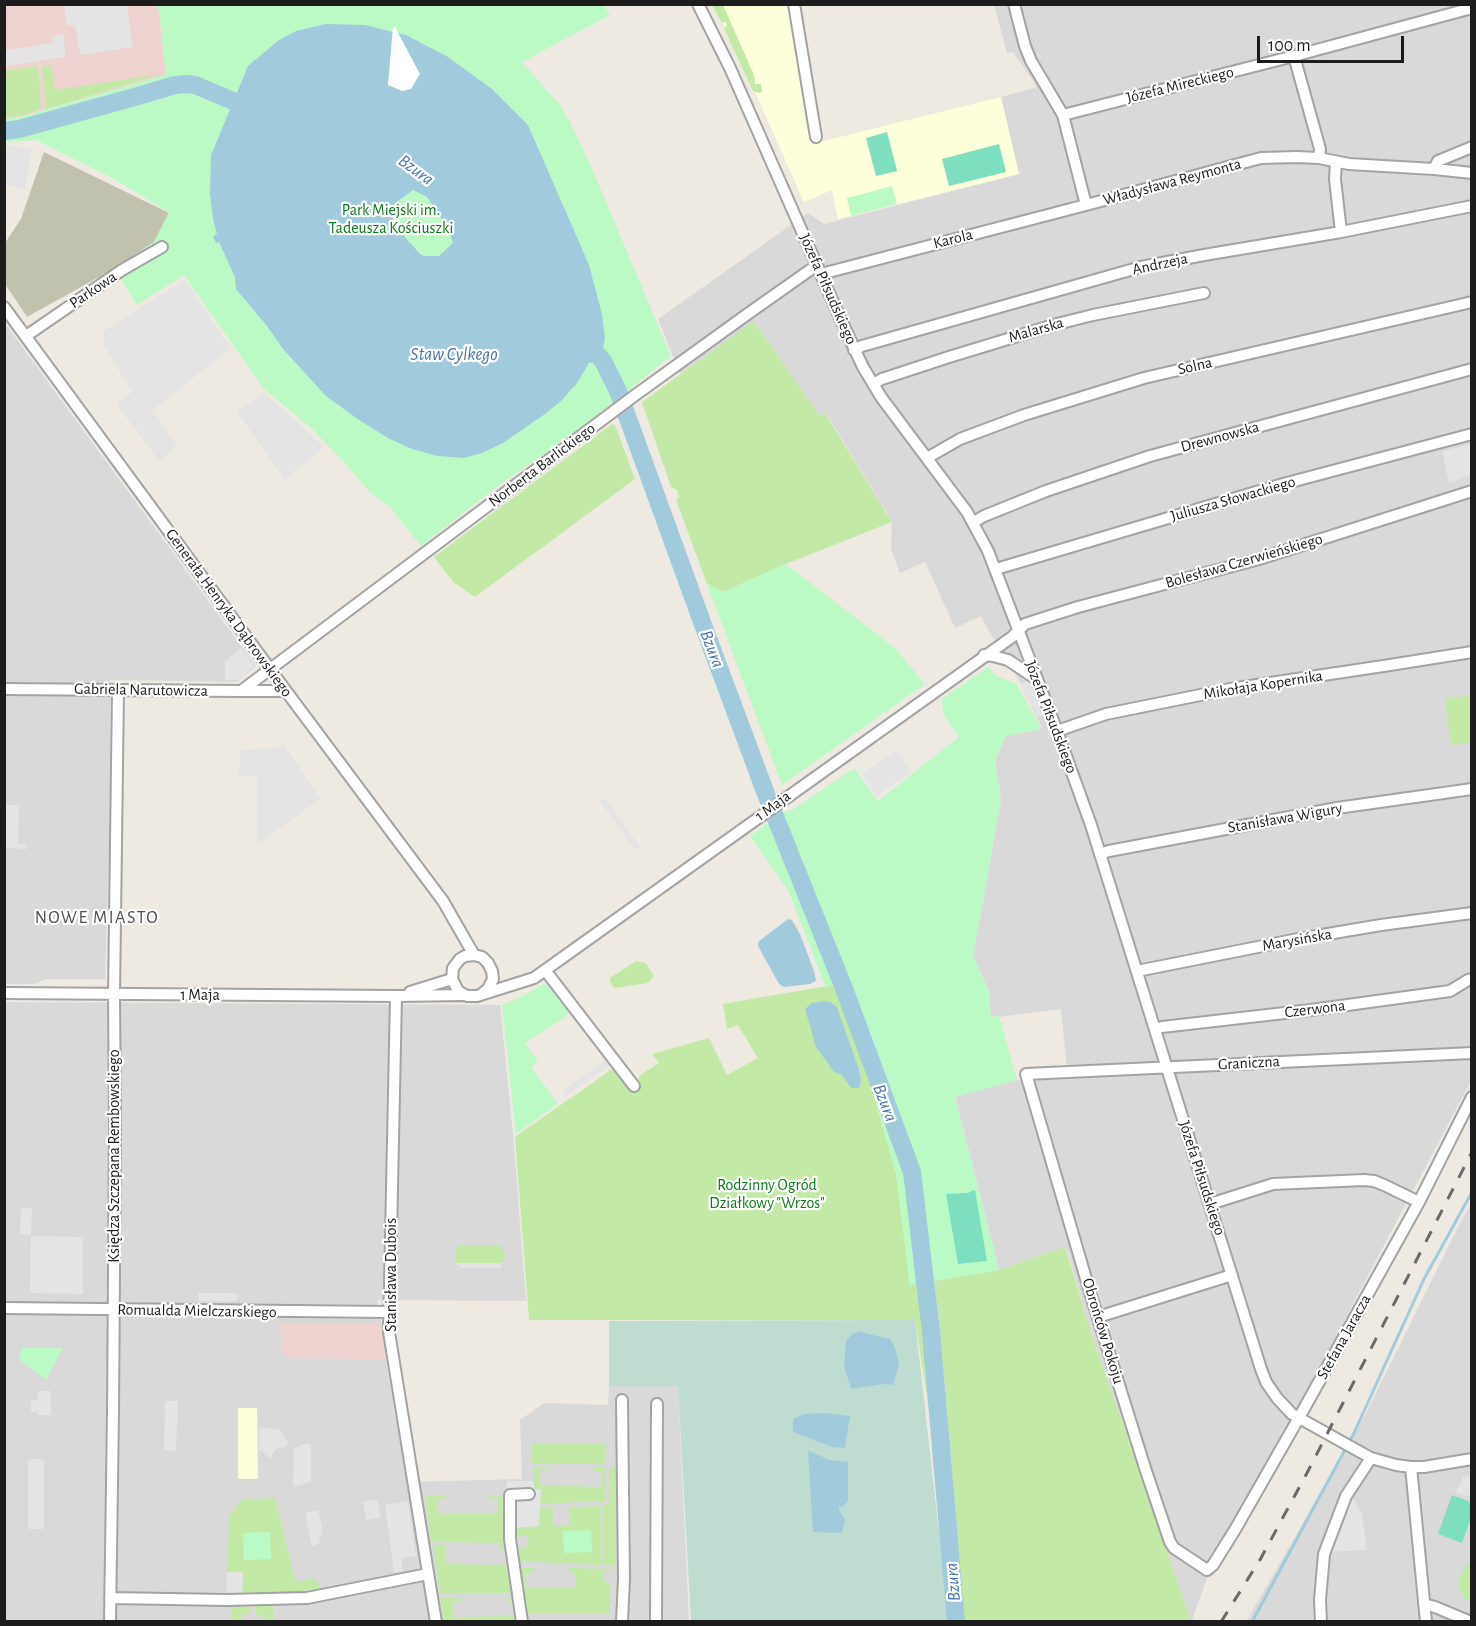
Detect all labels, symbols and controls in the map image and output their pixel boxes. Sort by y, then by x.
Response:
scale bar [1260,24,1407,62]
text: 100 m [1268,37,1311,55]
street label: Józefa Mireckiego [1124,62,1236,108]
water label: Bzura [394,150,438,190]
street label: Władysława Reymonta [1101,154,1243,210]
park label: Park Miejski im. Tadeusza Kościuszki [329,200,453,238]
street label: Karola [931,225,975,253]
street label: Józefa Piłsudskiego [795,231,861,347]
street label: Andrzeja [1131,249,1189,279]
street label: Parkowa [66,267,120,313]
street label: Malarska [1006,313,1066,347]
water label: Staw Cylkego [410,344,498,366]
street label: Solna [1176,353,1214,379]
street label: Drewnowska [1179,417,1261,457]
street label: Norberta Barlickiego [485,419,599,511]
street label: Juliusza Słowackiego [1168,472,1298,526]
street label: Generała Henryka Dąbrowskiego [161,525,297,701]
street label: Bolesława Czerwieńskiego [1163,529,1325,593]
water label: Bzura [695,627,729,671]
street label: Józefa Piłsudskiego [1021,658,1081,776]
street label: Mikołaja Kopernika [1202,666,1324,704]
street label: Gabriela Narutowicza [74,679,208,701]
street label: 1 Maja [751,787,795,825]
street label: Stanisława Wigury [1226,798,1344,838]
district label: NOWE MIASTO [35,907,159,929]
street label: Marysińska [1261,924,1333,956]
street label: 1 Maja [180,985,220,1005]
street label: Czerwona [1284,996,1346,1022]
street label: Księdza Szczepana Rembowskiego [104,1049,124,1263]
street label: Graniczna [1218,1052,1280,1074]
water label: Bzura [868,1081,902,1125]
street label: Józefa Piłsudskiego [1174,1118,1230,1238]
park label: Rodzinny Ogród Działkowy "Wrzos" [709,1175,825,1213]
street label: Stanisława Dubois [381,1218,401,1332]
street label: Obrońców Pokoju [1078,1276,1128,1386]
street label: Stefana Jaracza [1313,1291,1375,1383]
street label: Romualda Mielczarskiego [117,1300,277,1322]
water label: Bzura [941,1562,965,1602]

